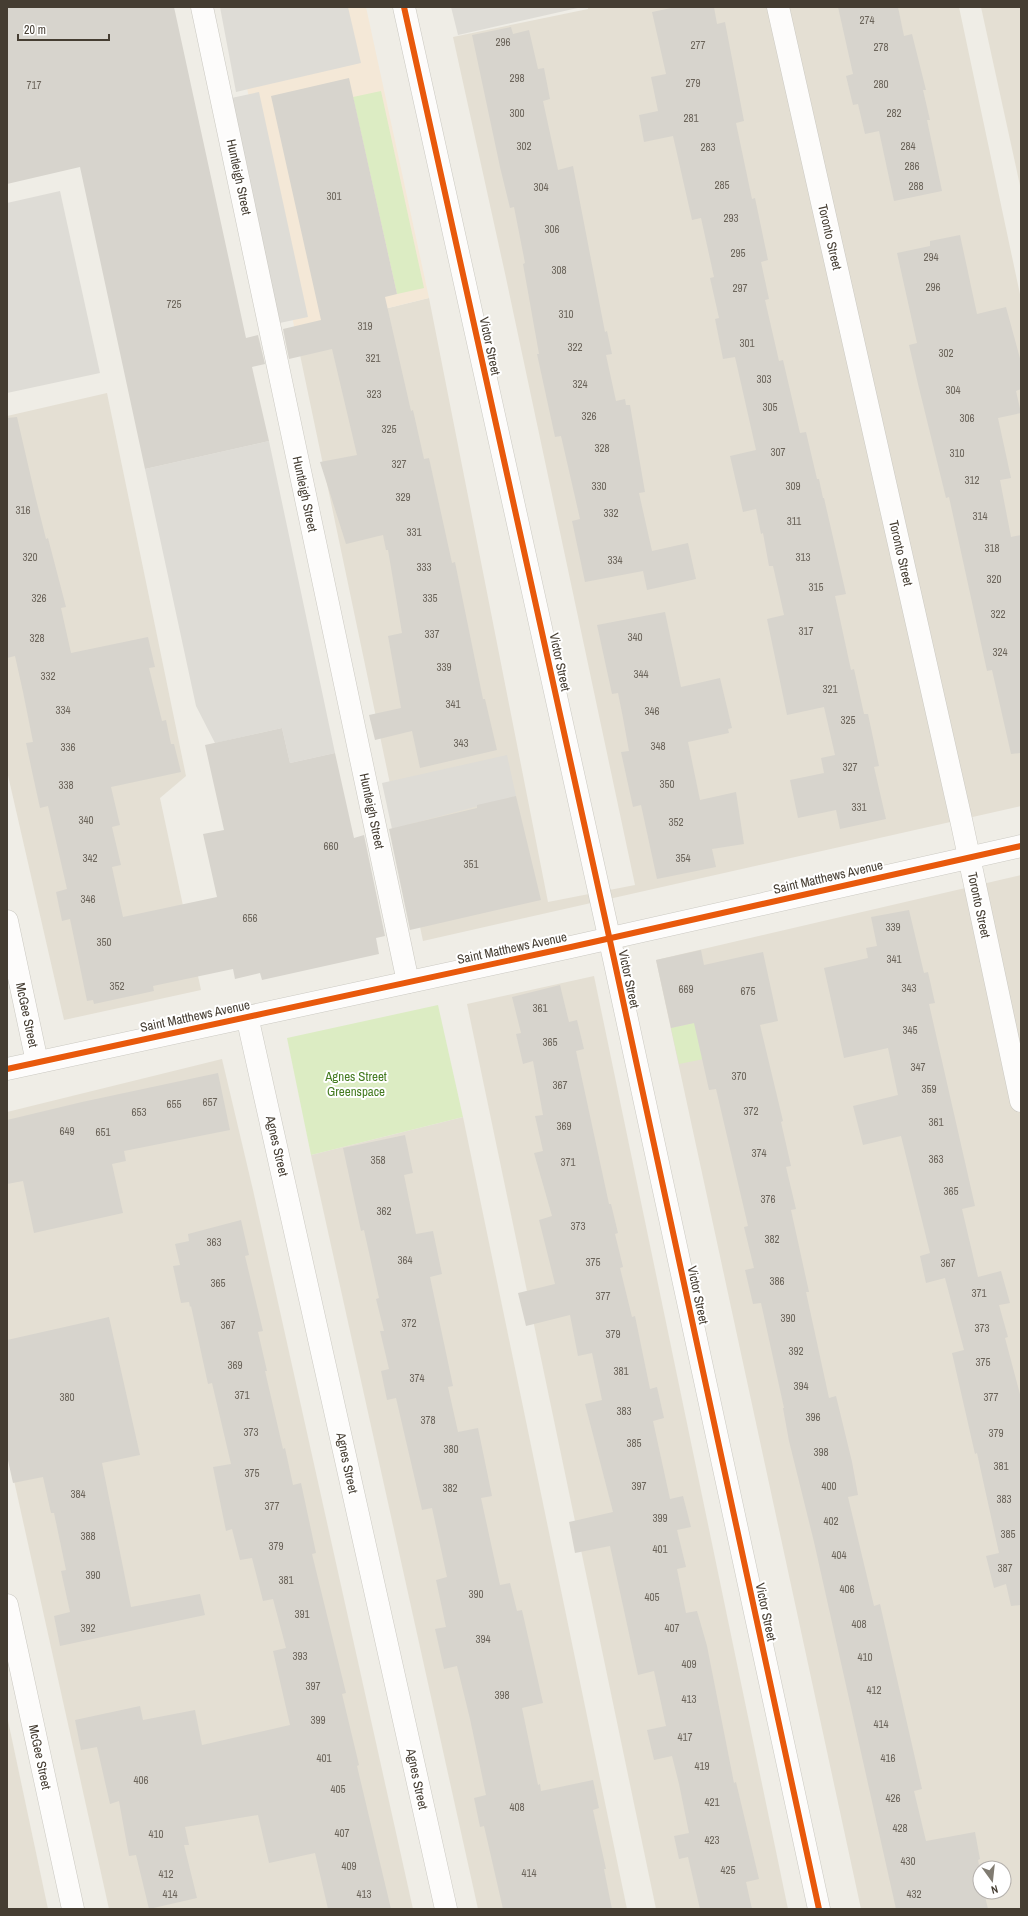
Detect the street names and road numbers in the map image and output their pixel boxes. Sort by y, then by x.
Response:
street label: Huntleigh Street [223,138,255,216]
street label: Toronto Street [814,202,846,272]
street label: Victor Street [476,315,504,377]
street label: Huntleigh Street [289,455,321,533]
street label: Toronto Street [885,518,917,588]
street label: Victor Street [546,631,574,693]
street label: Huntleigh Street [356,772,388,850]
street label: Saint Matthews Avenue [772,856,884,898]
street label: Toronto Street [964,870,994,940]
street label: Saint Matthews Avenue [456,928,569,968]
street label: Victor Street [615,948,643,1010]
street label: McGee Street [12,981,42,1049]
street label: Saint Matthews Avenue [139,996,252,1036]
street label: Agnes Street [262,1113,292,1178]
street label: Victor Street [684,1264,712,1326]
street label: Agnes Street [332,1430,362,1495]
street label: Victor Street [752,1581,780,1643]
street label: McGee Street [25,1723,55,1791]
street label: Agnes Street [402,1746,432,1811]

